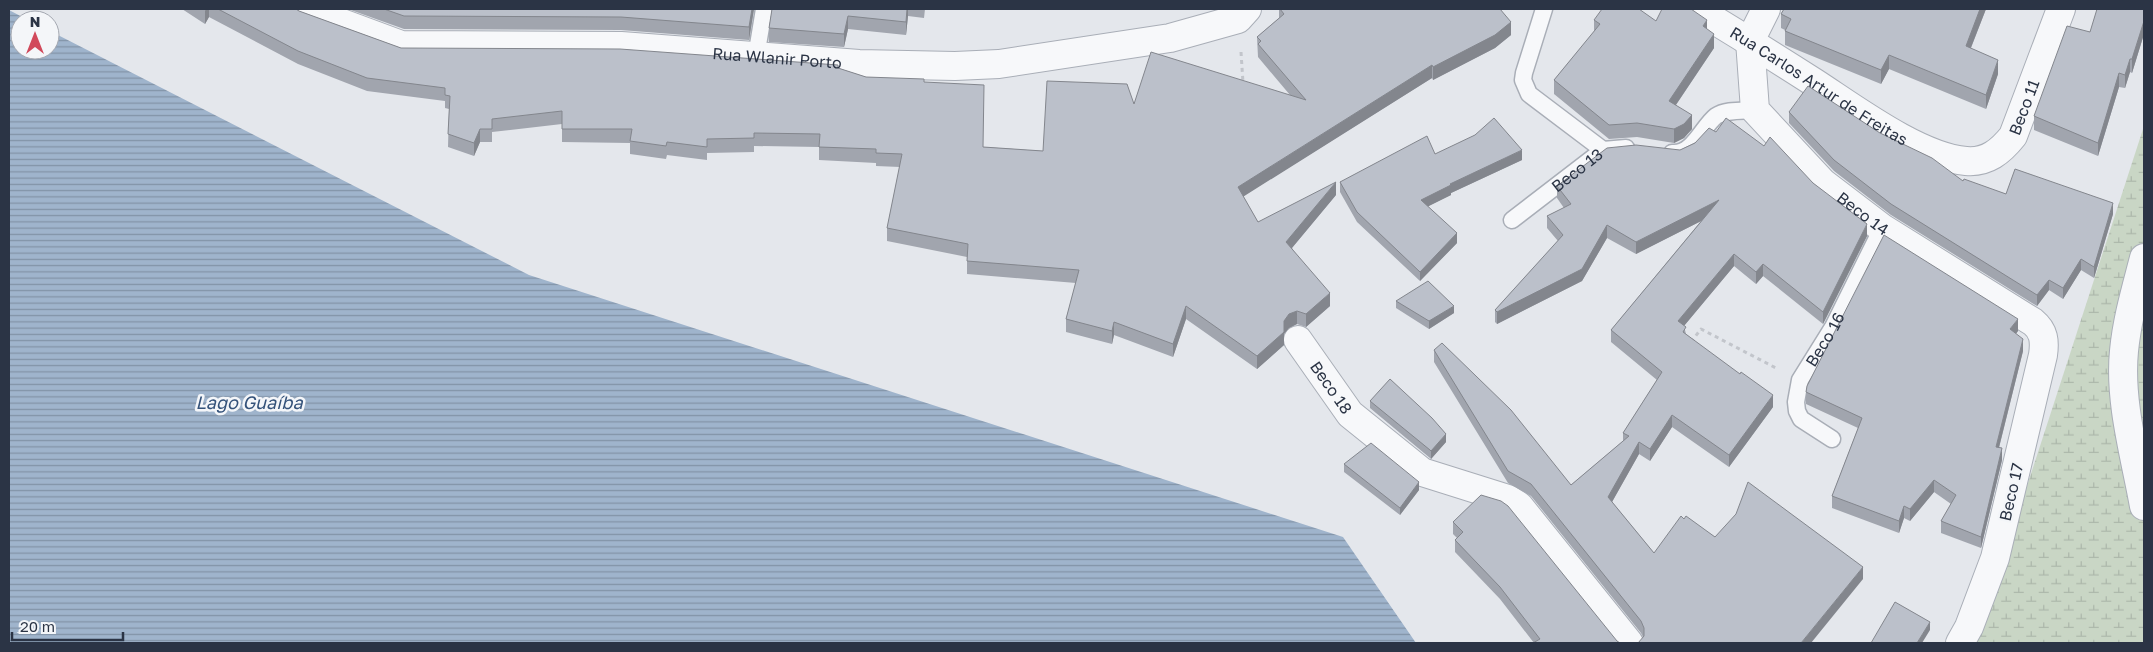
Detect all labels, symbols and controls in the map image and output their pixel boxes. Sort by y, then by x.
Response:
north arrow [10,10,60,60]
text: N [30,13,40,30]
street label: Rua Carlos Artur de Freitas [1726,22,1911,149]
street label: Rua Wlanir Porto [712,43,843,73]
street label: Beco 11 [2004,76,2044,138]
street label: Beco 13 [1547,144,1607,196]
street label: Beco 14 [1833,187,1892,240]
street label: Beco 16 [1801,309,1849,370]
street label: Beco 18 [1306,357,1357,418]
water label: Lago Guaíba [195,391,303,413]
street label: Beco 17 [1995,461,2027,523]
scale bar [12,610,124,642]
text: 20 m [20,617,55,635]

